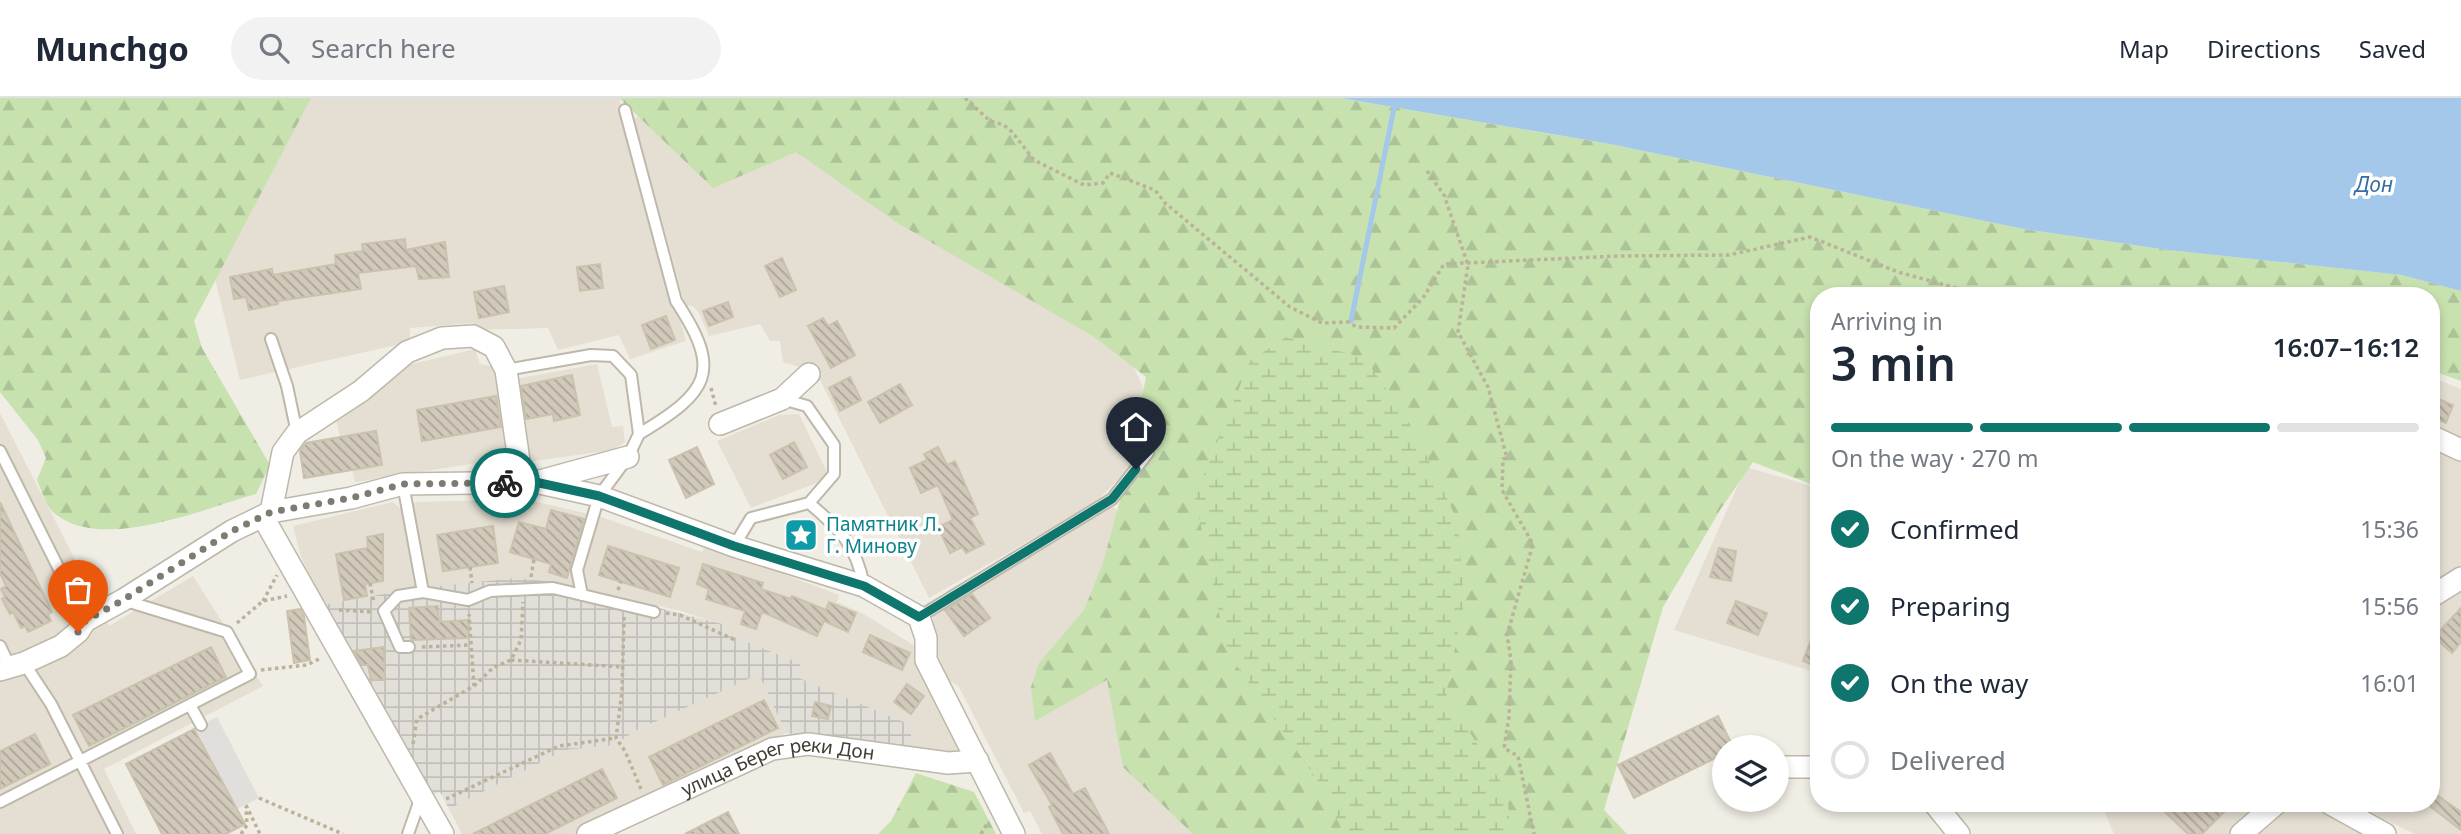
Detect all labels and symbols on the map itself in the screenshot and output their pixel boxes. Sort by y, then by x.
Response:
water label: Дон [2353,170,2393,198]
pin [1106,397,1166,469]
courier [470,448,540,518]
place label: Памятник Л. Г. Минову [826,511,942,559]
place icon: Памятник Л. Г. Минову [782,516,820,554]
pin [48,560,108,632]
street label: улица Берег реки Дон [677,731,876,802]

